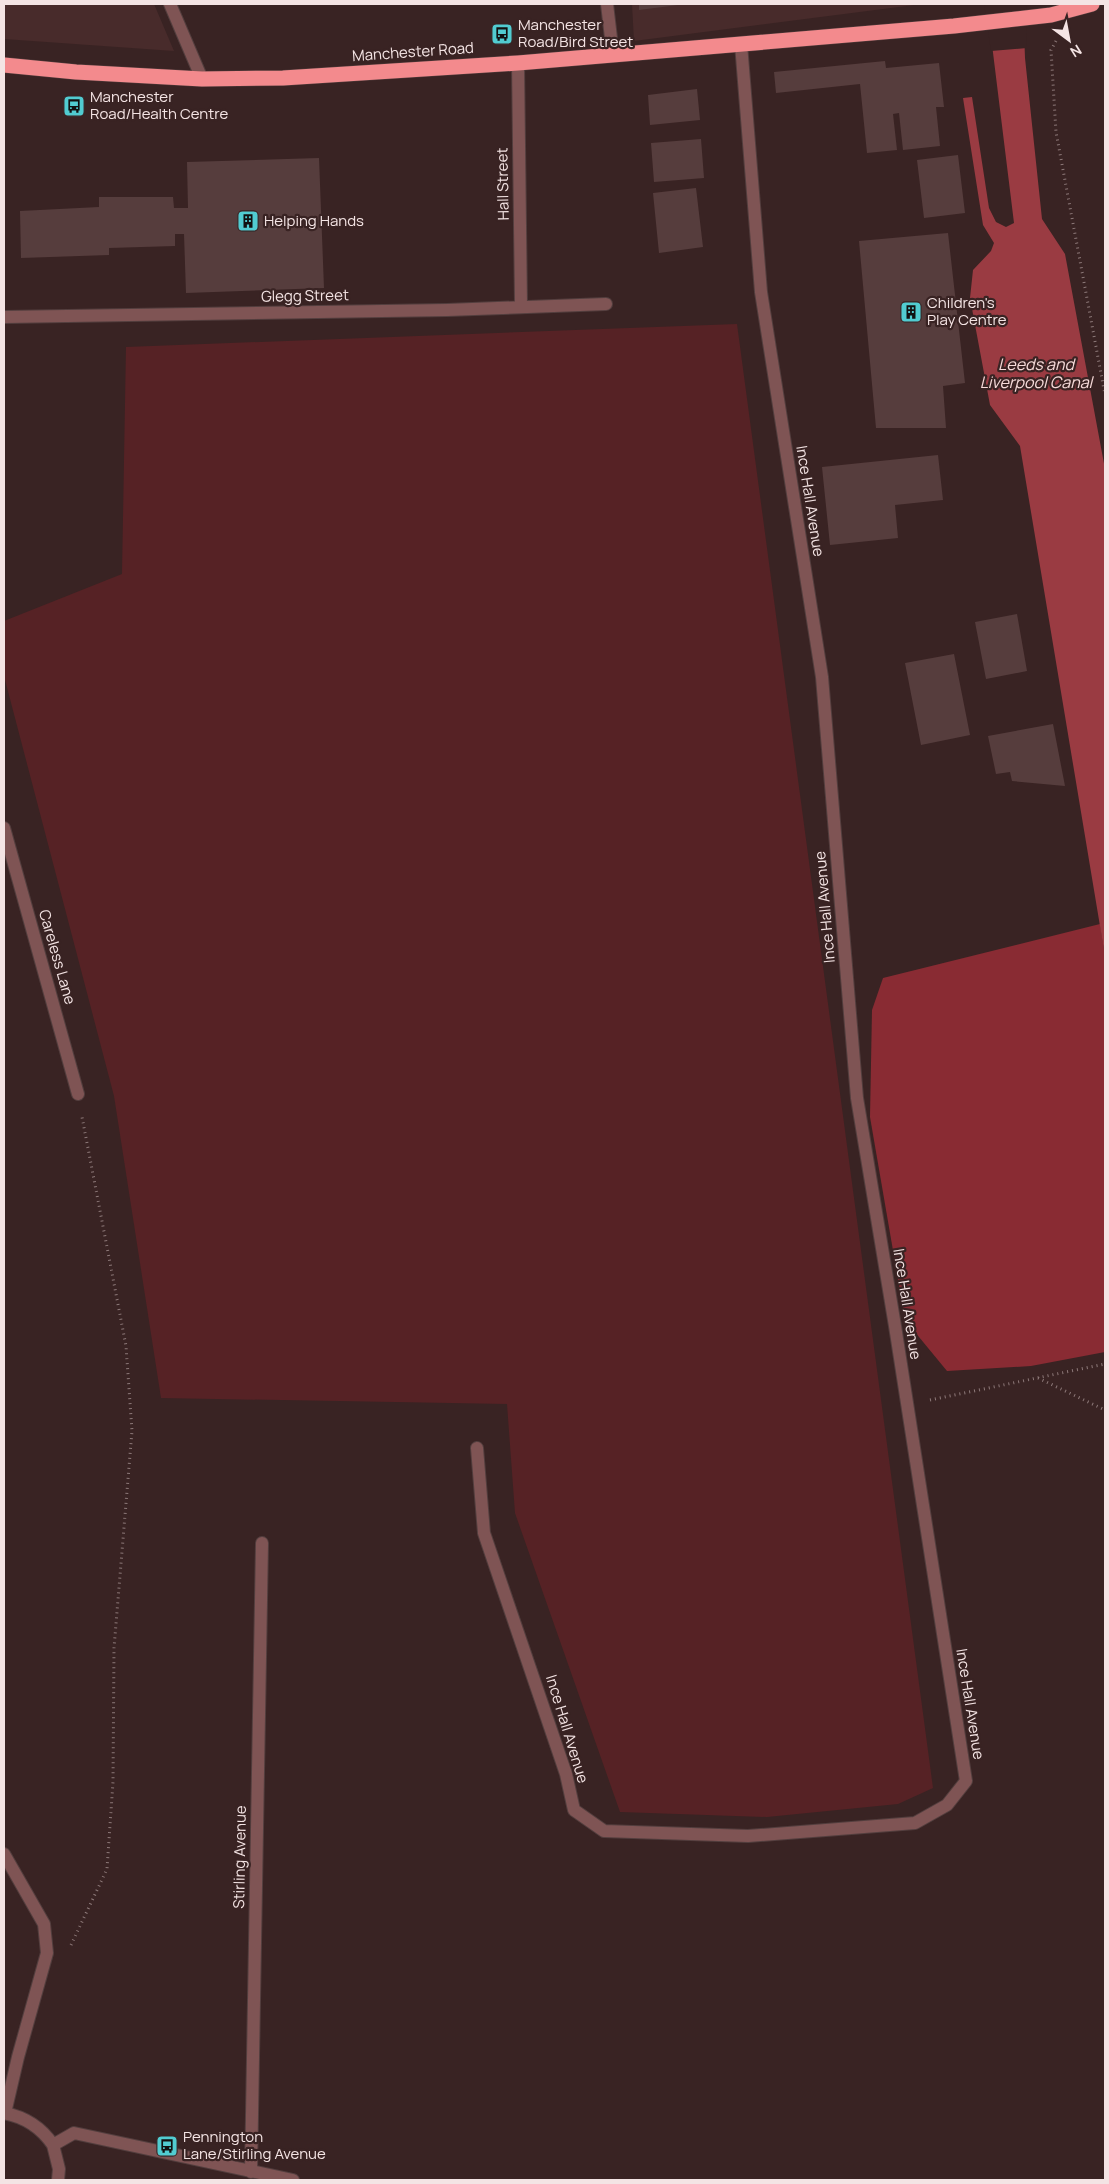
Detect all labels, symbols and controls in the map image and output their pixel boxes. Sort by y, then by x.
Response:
place label: Manchester Road/Bird Street [518,14,633,52]
north arrow [1044,15,1094,65]
bus stop icon: Manchester Road/Bird Street [490,22,514,46]
street label: Manchester Road [351,37,475,66]
text: N [1067,41,1085,62]
place label: Manchester Road/Health Centre [90,86,228,124]
bus stop icon: Manchester Road/Health Centre [62,94,86,118]
street label: Hall Street [491,147,514,221]
building icon: Helping Hands [236,209,260,233]
place label: Helping Hands [264,210,364,231]
street label: Glegg Street [261,284,349,307]
place label: Children's Play Centre [927,292,1007,330]
building icon: Children's Play Centre [899,300,923,324]
water label: Leeds and Liverpool Canal [980,353,1095,393]
street label: Ince Hall Avenue [791,444,830,558]
street label: Ince Hall Avenue [809,850,840,964]
street label: Careless Lane [34,907,81,1007]
street label: Ince Hall Avenue [888,1247,927,1361]
street label: Ince Hall Avenue [951,1647,990,1761]
street label: Ince Hall Avenue [541,1672,594,1786]
street label: Stirling Avenue [228,1805,251,1909]
place label: Pennington Lane/Stirling Avenue [183,2126,326,2164]
bus stop icon: Pennington Lane/Stirling Avenue [155,2134,179,2158]

